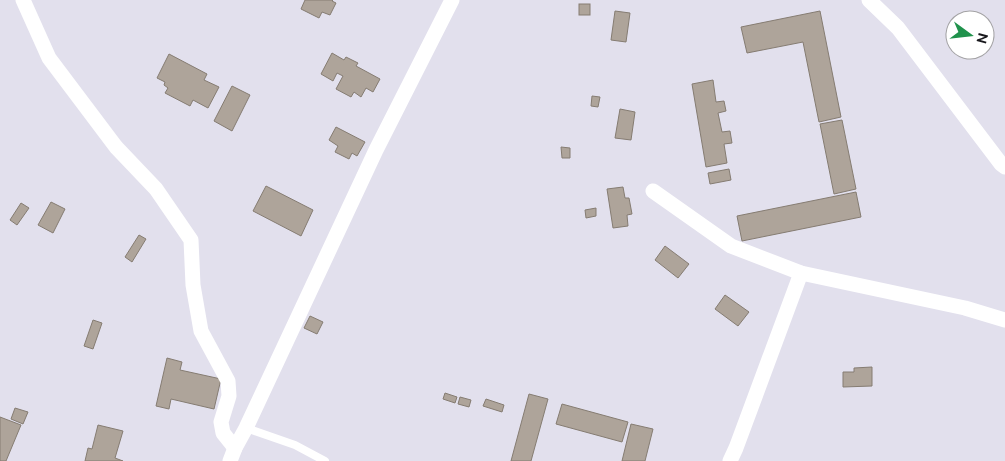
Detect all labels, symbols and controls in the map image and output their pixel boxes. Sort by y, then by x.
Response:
north arrow [945,10,995,60]
text: N [973,31,992,45]

